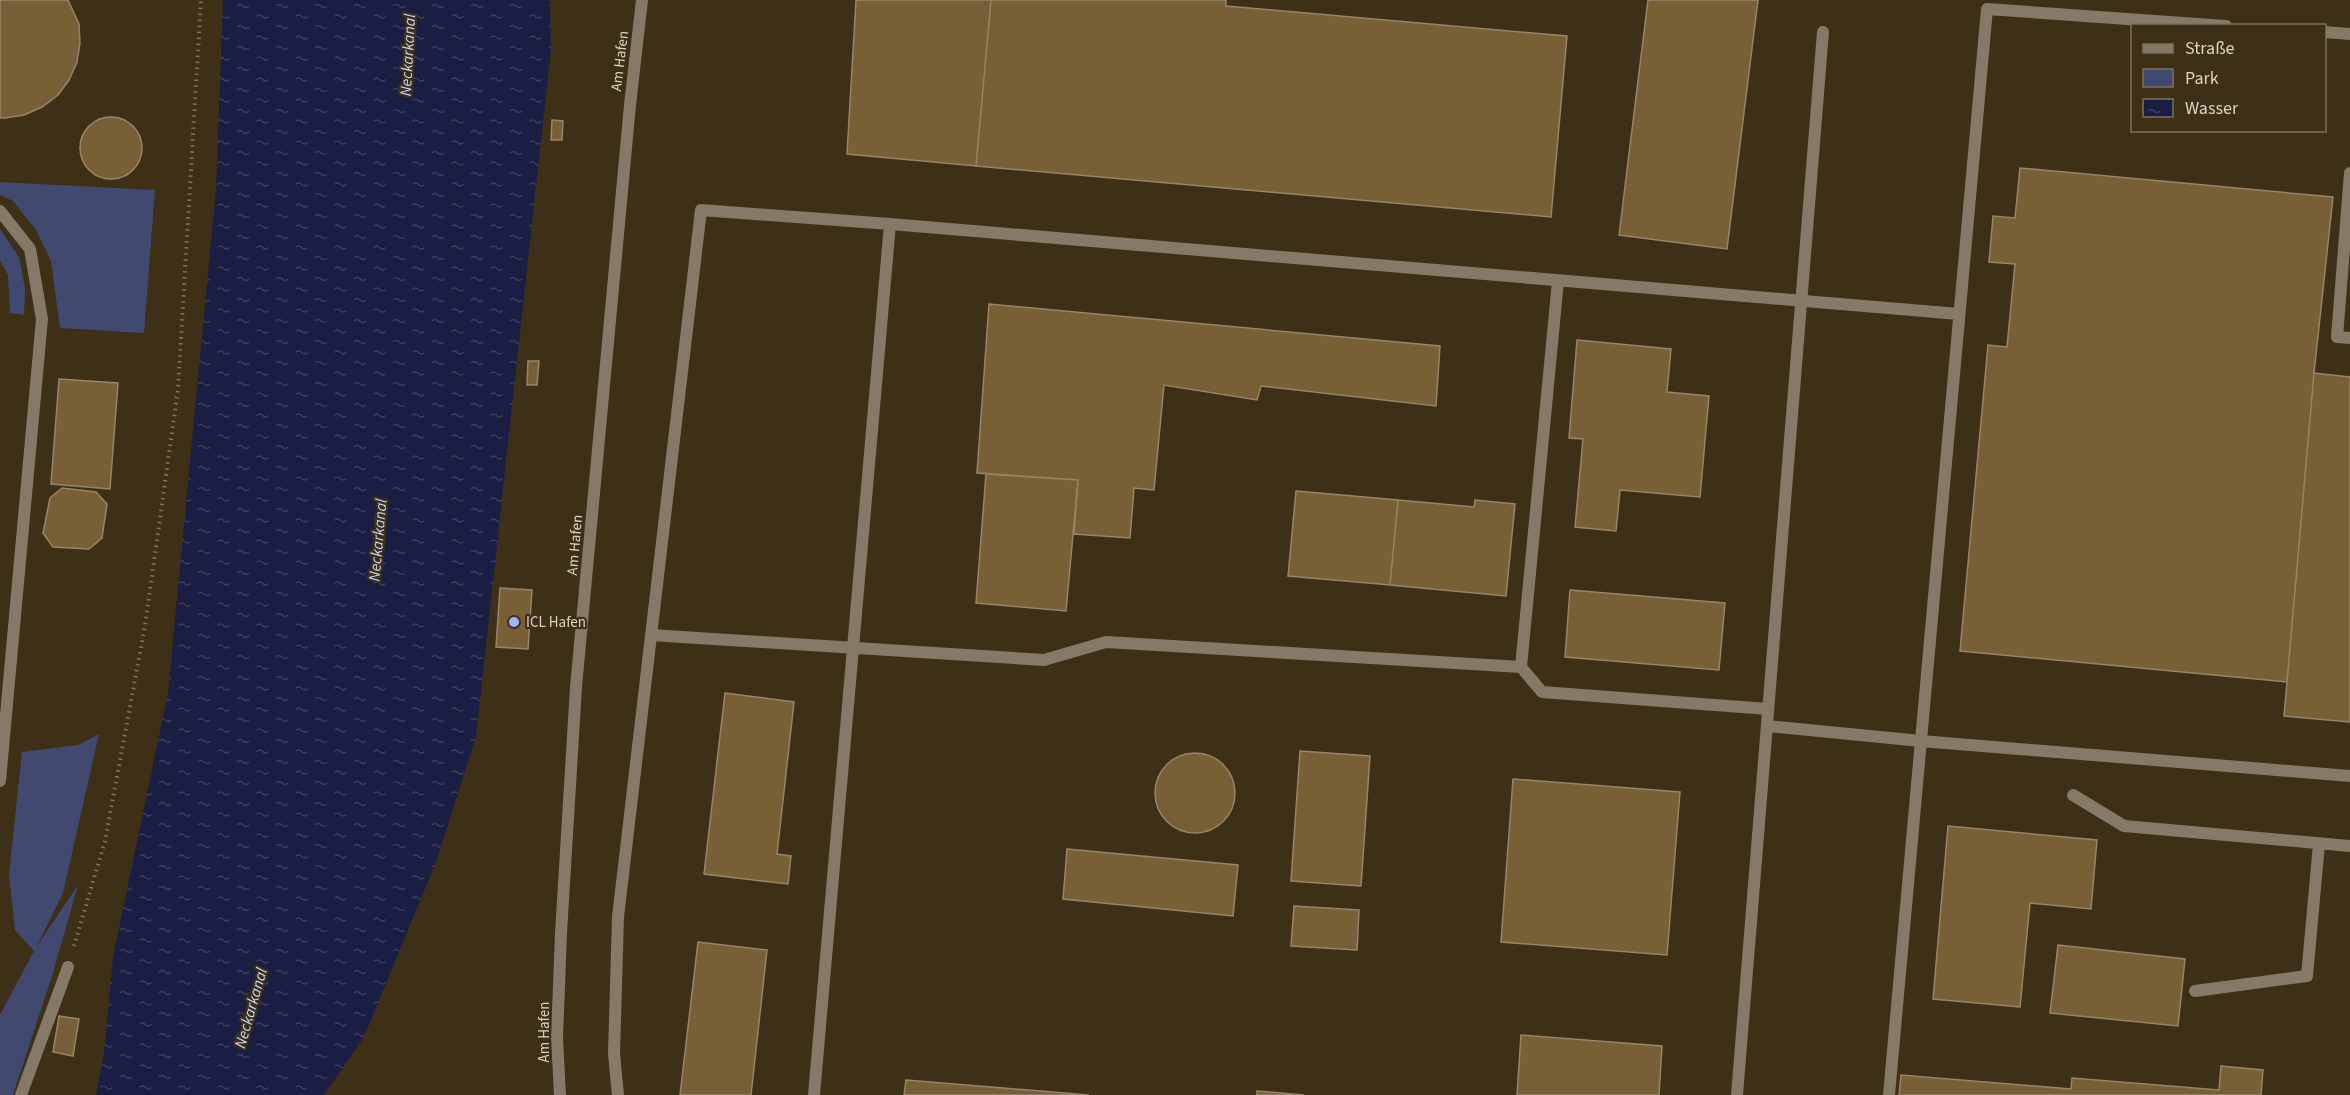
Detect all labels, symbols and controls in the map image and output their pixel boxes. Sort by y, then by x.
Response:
water label: Neckarkanal [395,13,421,97]
legend [2131,24,2326,132]
street label: Am Hafen [606,30,634,92]
text: Straße [2185,36,2235,61]
text: Park [2185,66,2219,91]
text: Wasser [2185,96,2239,121]
water label: Neckarkanal [363,498,393,582]
street label: Am Hafen [562,514,588,576]
place label: ICL Hafen [526,612,586,633]
marker: ICL Hafen [507,615,521,629]
water label: Neckarkanal [229,965,273,1051]
street label: Am Hafen [534,1002,555,1062]

